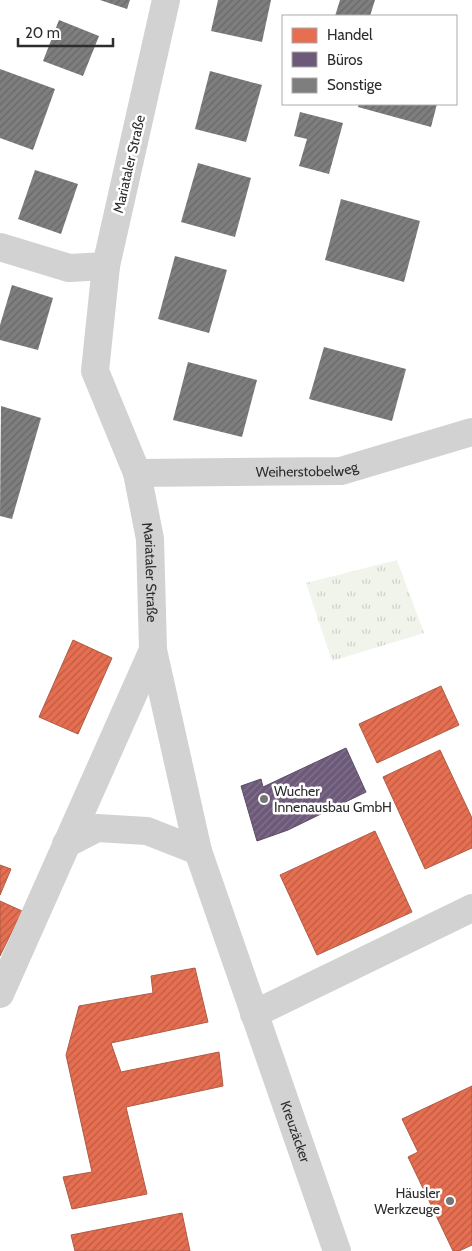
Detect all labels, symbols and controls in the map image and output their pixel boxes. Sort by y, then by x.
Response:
scale bar [18,15,112,47]
legend [282,15,457,105]
text: 20 m [25,24,60,42]
text: Handel [327,26,373,44]
text: Büros [327,51,363,69]
text: Sonstige [327,76,382,94]
street label: Mariataler Straße [109,113,149,215]
street label: Weiherstobelweg [256,457,361,481]
street label: Mariataler Straße [138,521,161,623]
place label: Wucher Innenausbau GmbH [274,782,392,816]
marker: Wucher Innenausbau GmbH [258,793,270,805]
street label: Kreuzäcker [277,1099,315,1165]
place label: Häusler Werkzeuge [374,1184,441,1218]
marker: Häusler Werkzeuge [444,1195,456,1207]

